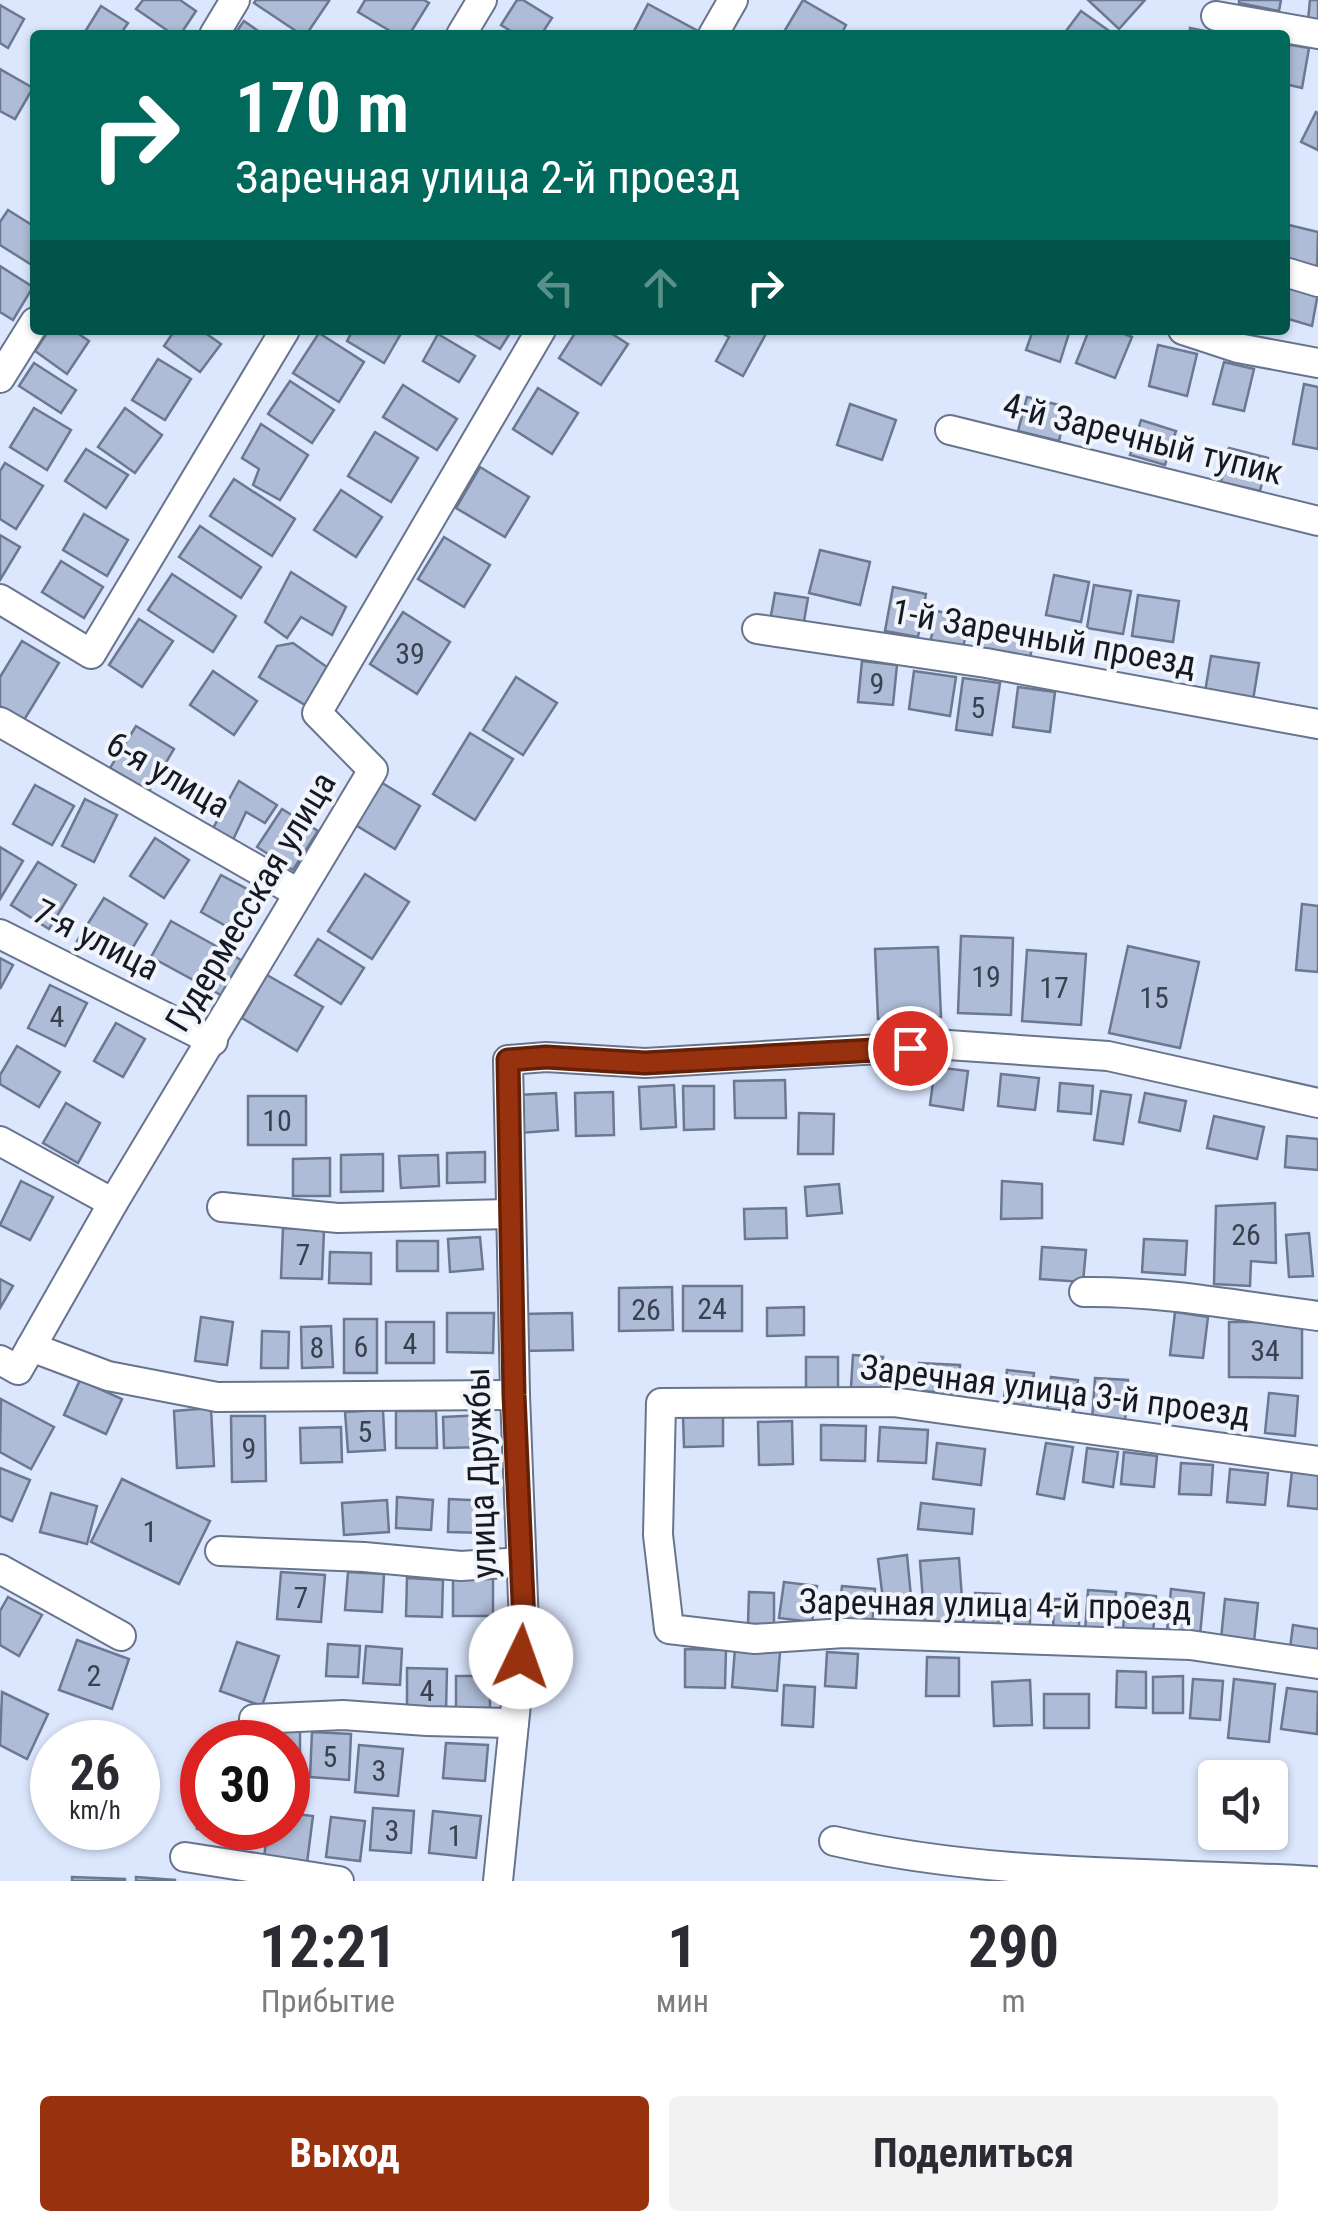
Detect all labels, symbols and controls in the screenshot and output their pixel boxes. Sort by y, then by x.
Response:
text: 170 m [235,67,409,149]
icon: right [70,70,200,200]
text: Заречная улица 2-й проезд [235,151,740,204]
icon: left [528,260,583,315]
icon: ahead [633,260,688,315]
icon: right [738,260,793,315]
street label: 4-й Заречный тупик [999,384,1287,494]
street label: 1-й Заречный проезд [889,591,1199,685]
house number: 39 [395,636,425,671]
house number: 9 [870,666,884,701]
house number: 5 [971,690,985,725]
street label: 6-я улица [99,723,237,827]
street label: Гудермесская улица [157,765,345,1039]
street label: 7-я улица [26,891,166,989]
house number: 19 [971,959,1001,994]
house number: 17 [1039,970,1069,1005]
house number: 15 [1139,980,1169,1015]
house number: 4 [50,999,64,1034]
pin [868,1006,953,1091]
icon: arrive [883,1021,938,1076]
house number: 10 [262,1103,292,1138]
house number: 26 [1231,1217,1261,1252]
house number: 7 [296,1237,310,1272]
house number: 24 [697,1291,727,1326]
house number: 26 [631,1292,661,1327]
house number: 4 [403,1326,417,1361]
house number: 6 [354,1329,368,1364]
house number: 8 [310,1330,324,1365]
house number: 34 [1250,1333,1280,1368]
street label: Заречная улица 3-й проезд [858,1347,1252,1435]
street label: улица Дружбы [457,1367,505,1579]
house number: 5 [358,1414,372,1449]
house number: 9 [242,1431,256,1466]
house number: 1 [143,1514,157,1549]
house number: 7 [294,1580,308,1615]
street label: Заречная улица 4-й проезд [798,1581,1192,1629]
position arrow [469,1605,573,1709]
house number: 2 [87,1658,101,1693]
house number: 4 [420,1673,434,1708]
speed limit sign: 30 [180,1720,310,1850]
house number: 5 [323,1739,337,1774]
text: 26 [70,1744,120,1802]
house number: 3 [372,1753,386,1788]
map controls [1198,1760,1288,1850]
button: sound [1198,1760,1288,1850]
text: km/h [69,1796,121,1825]
house number: 3 [385,1813,399,1848]
house number: 1 [448,1818,462,1853]
text: 12:21 [259,1911,397,1982]
text: 1 [667,1911,698,1982]
text: 290 [968,1911,1059,1982]
text: Прибытие [261,1982,395,2020]
text: мин [656,1982,709,2020]
text: m [1001,1982,1026,2020]
button: Выход [40,2096,649,2211]
button: Поделиться [669,2096,1278,2211]

